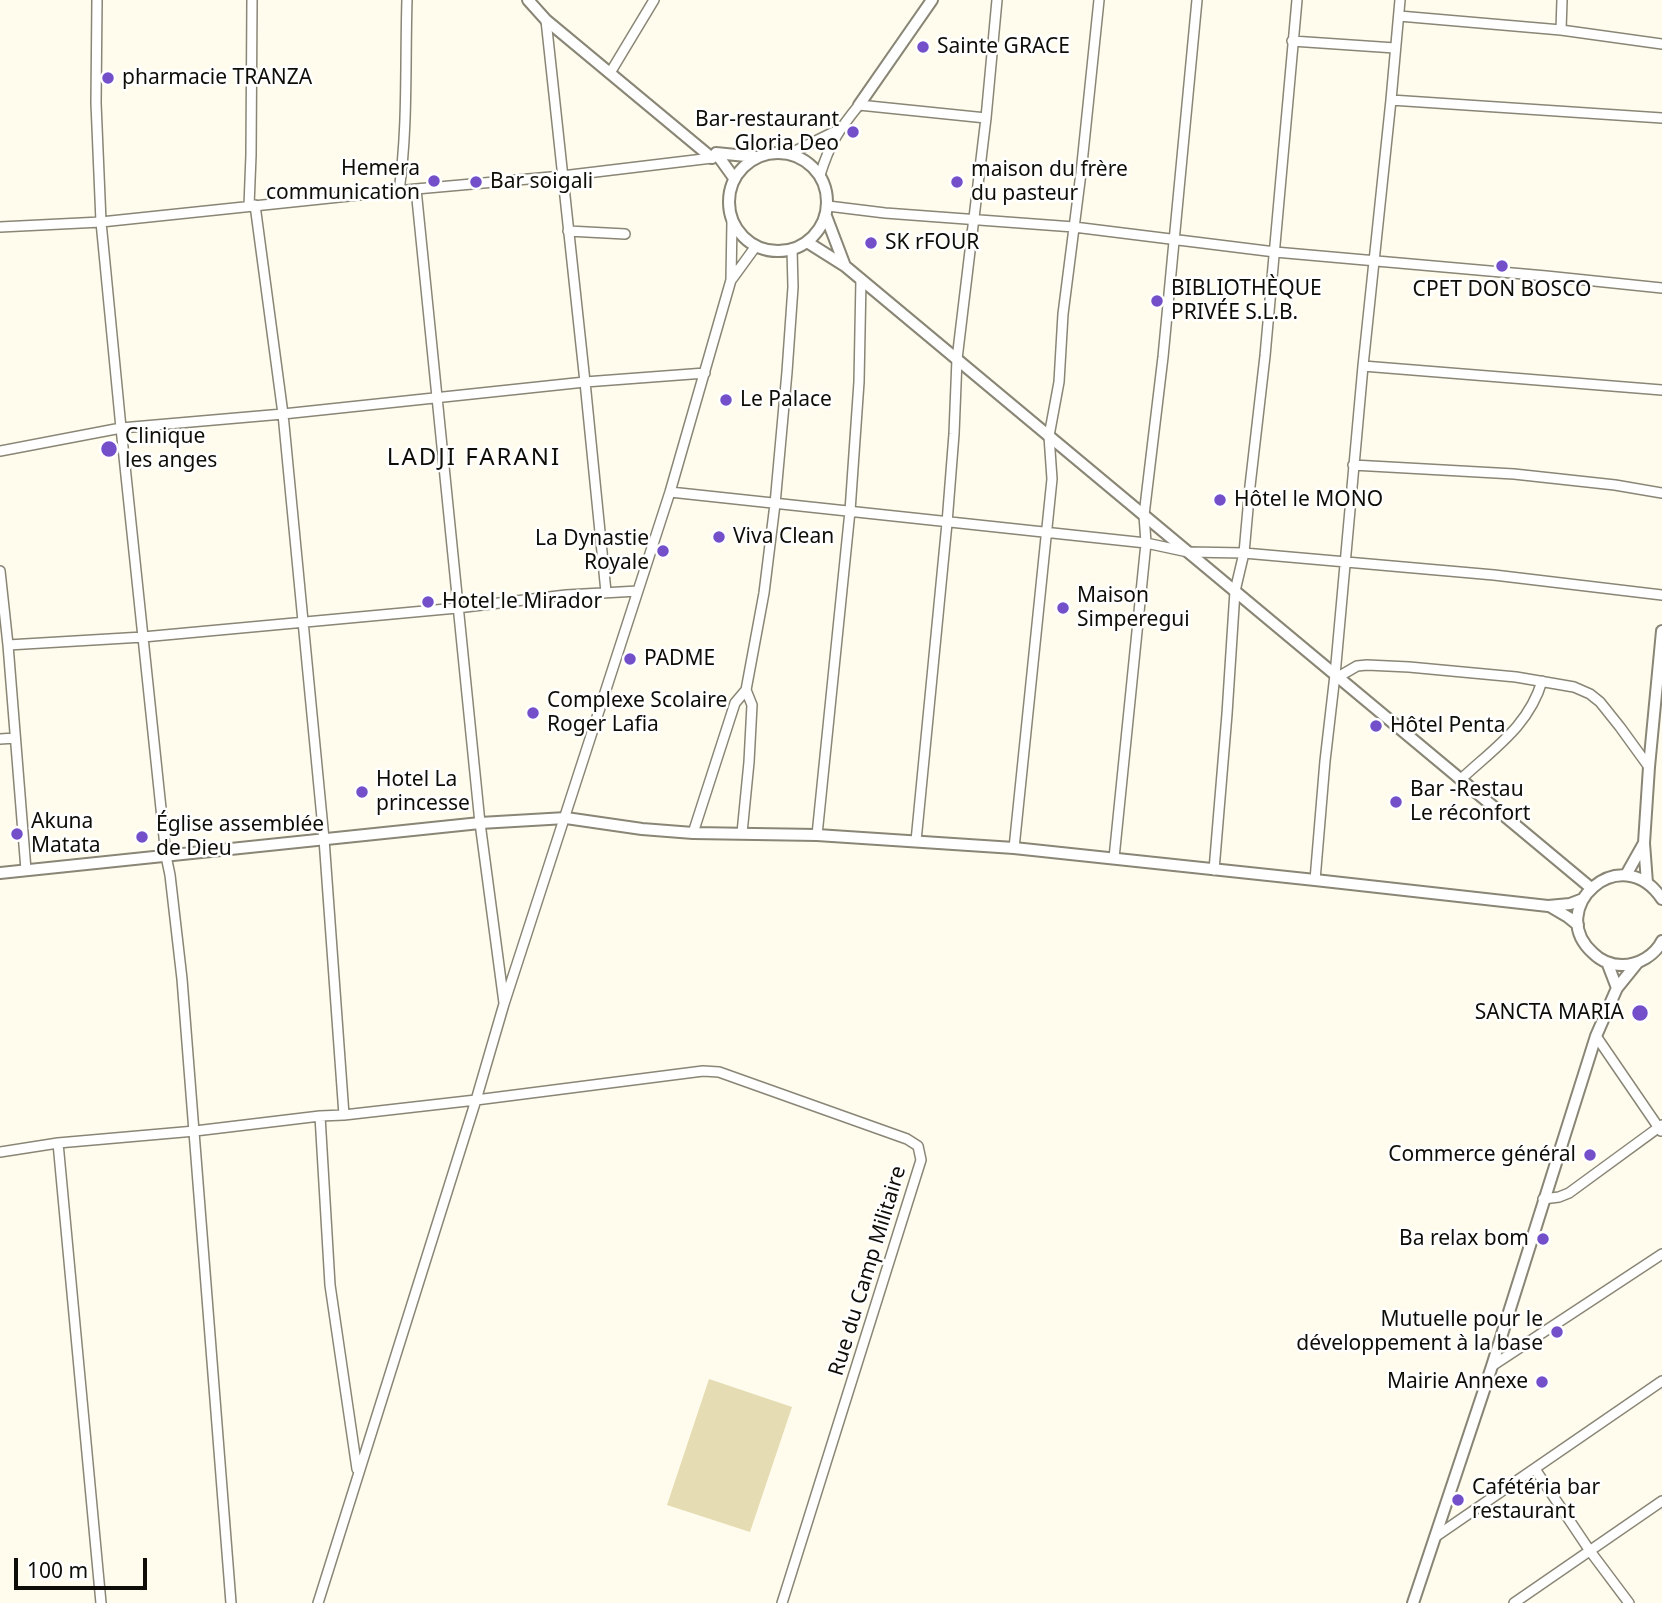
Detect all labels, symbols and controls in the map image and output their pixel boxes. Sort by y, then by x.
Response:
place label: Sainte GRACE [937,34,1070,60]
marker: Sainte GRACE [915,39,931,55]
place label: pharmacie TRANZA [122,65,312,91]
marker: pharmacie TRANZA [100,70,116,86]
place label: Bar-restaurant Gloria Deo [695,107,839,157]
marker: Bar-restaurant Gloria Deo [845,124,861,140]
place label: Hemera communication [266,156,420,206]
place label: maison du frère du pasteur [971,157,1128,207]
place label: Bar soigali [490,169,593,195]
marker: Hemera communication [426,173,442,189]
marker: Bar soigali [468,174,484,190]
marker: maison du frère du pasteur [949,174,965,190]
place label: SK rFOUR [885,230,979,256]
marker: SK rFOUR [863,235,879,251]
marker: CPET DON BOSCO [1494,258,1510,274]
place label: BIBLIOTHÈQUE PRIVÉE S.L.B. [1171,276,1322,326]
place label: CPET DON BOSCO [1413,277,1591,303]
marker: BIBLIOTHÈQUE PRIVÉE S.L.B. [1149,293,1165,309]
place label: Le Palace [740,387,832,413]
marker: Le Palace [718,392,734,408]
place label: Clinique les anges [125,424,217,474]
marker: Clinique les anges [99,439,119,459]
district label: LADJI FARANI [388,444,560,472]
place label: Hôtel le MONO [1234,487,1383,513]
marker: Hôtel le MONO [1212,492,1228,508]
place label: Viva Clean [733,524,834,550]
place label: La Dynastie Royale [535,526,649,576]
marker: Viva Clean [711,529,727,545]
marker: La Dynastie Royale [655,543,671,559]
place label: Maison Simperegui [1077,583,1190,633]
place label: Hotel le Mirador [442,589,602,615]
marker: Hotel le Mirador [420,594,436,610]
marker: Maison Simperegui [1055,600,1071,616]
place label: PADME [644,646,715,672]
marker: PADME [622,651,638,667]
place label: Complexe Scolaire Roger Lafia [547,688,727,738]
marker: Complexe Scolaire Roger Lafia [525,705,541,721]
place label: Hôtel Penta [1390,713,1505,739]
marker: Hôtel Penta [1368,718,1384,734]
place label: Hotel La princesse [376,767,470,817]
place label: Bar -Restau Le réconfort [1410,777,1530,827]
marker: Hotel La princesse [354,784,370,800]
marker: Bar -Restau Le réconfort [1388,794,1404,810]
place label: Akuna Matata [31,809,101,859]
place label: Église assemblée de Dieu [156,812,324,862]
marker: Akuna Matata [9,826,25,842]
marker: Église assemblée de Dieu [134,829,150,845]
place label: SANCTA MARIA [1475,1000,1624,1026]
marker: SANCTA MARIA [1630,1003,1650,1023]
place label: Commerce général [1388,1142,1576,1168]
marker: Commerce général [1582,1147,1598,1163]
street label: Rue du Camp Militaire [824,1163,912,1379]
place label: Ba relax bom [1399,1226,1529,1252]
marker: Ba relax bom [1535,1231,1551,1247]
place label: Mutuelle pour le développement à la base [1296,1307,1543,1357]
marker: Mutuelle pour le développement à la base [1549,1324,1565,1340]
place label: Mairie Annexe [1387,1369,1528,1395]
marker: Mairie Annexe [1534,1374,1550,1390]
place label: Cafétéria bar restaurant [1472,1475,1600,1525]
marker: Cafétéria bar restaurant [1450,1492,1466,1508]
scale bar [18,1544,150,1588]
text: 100 m [27,1556,88,1584]

